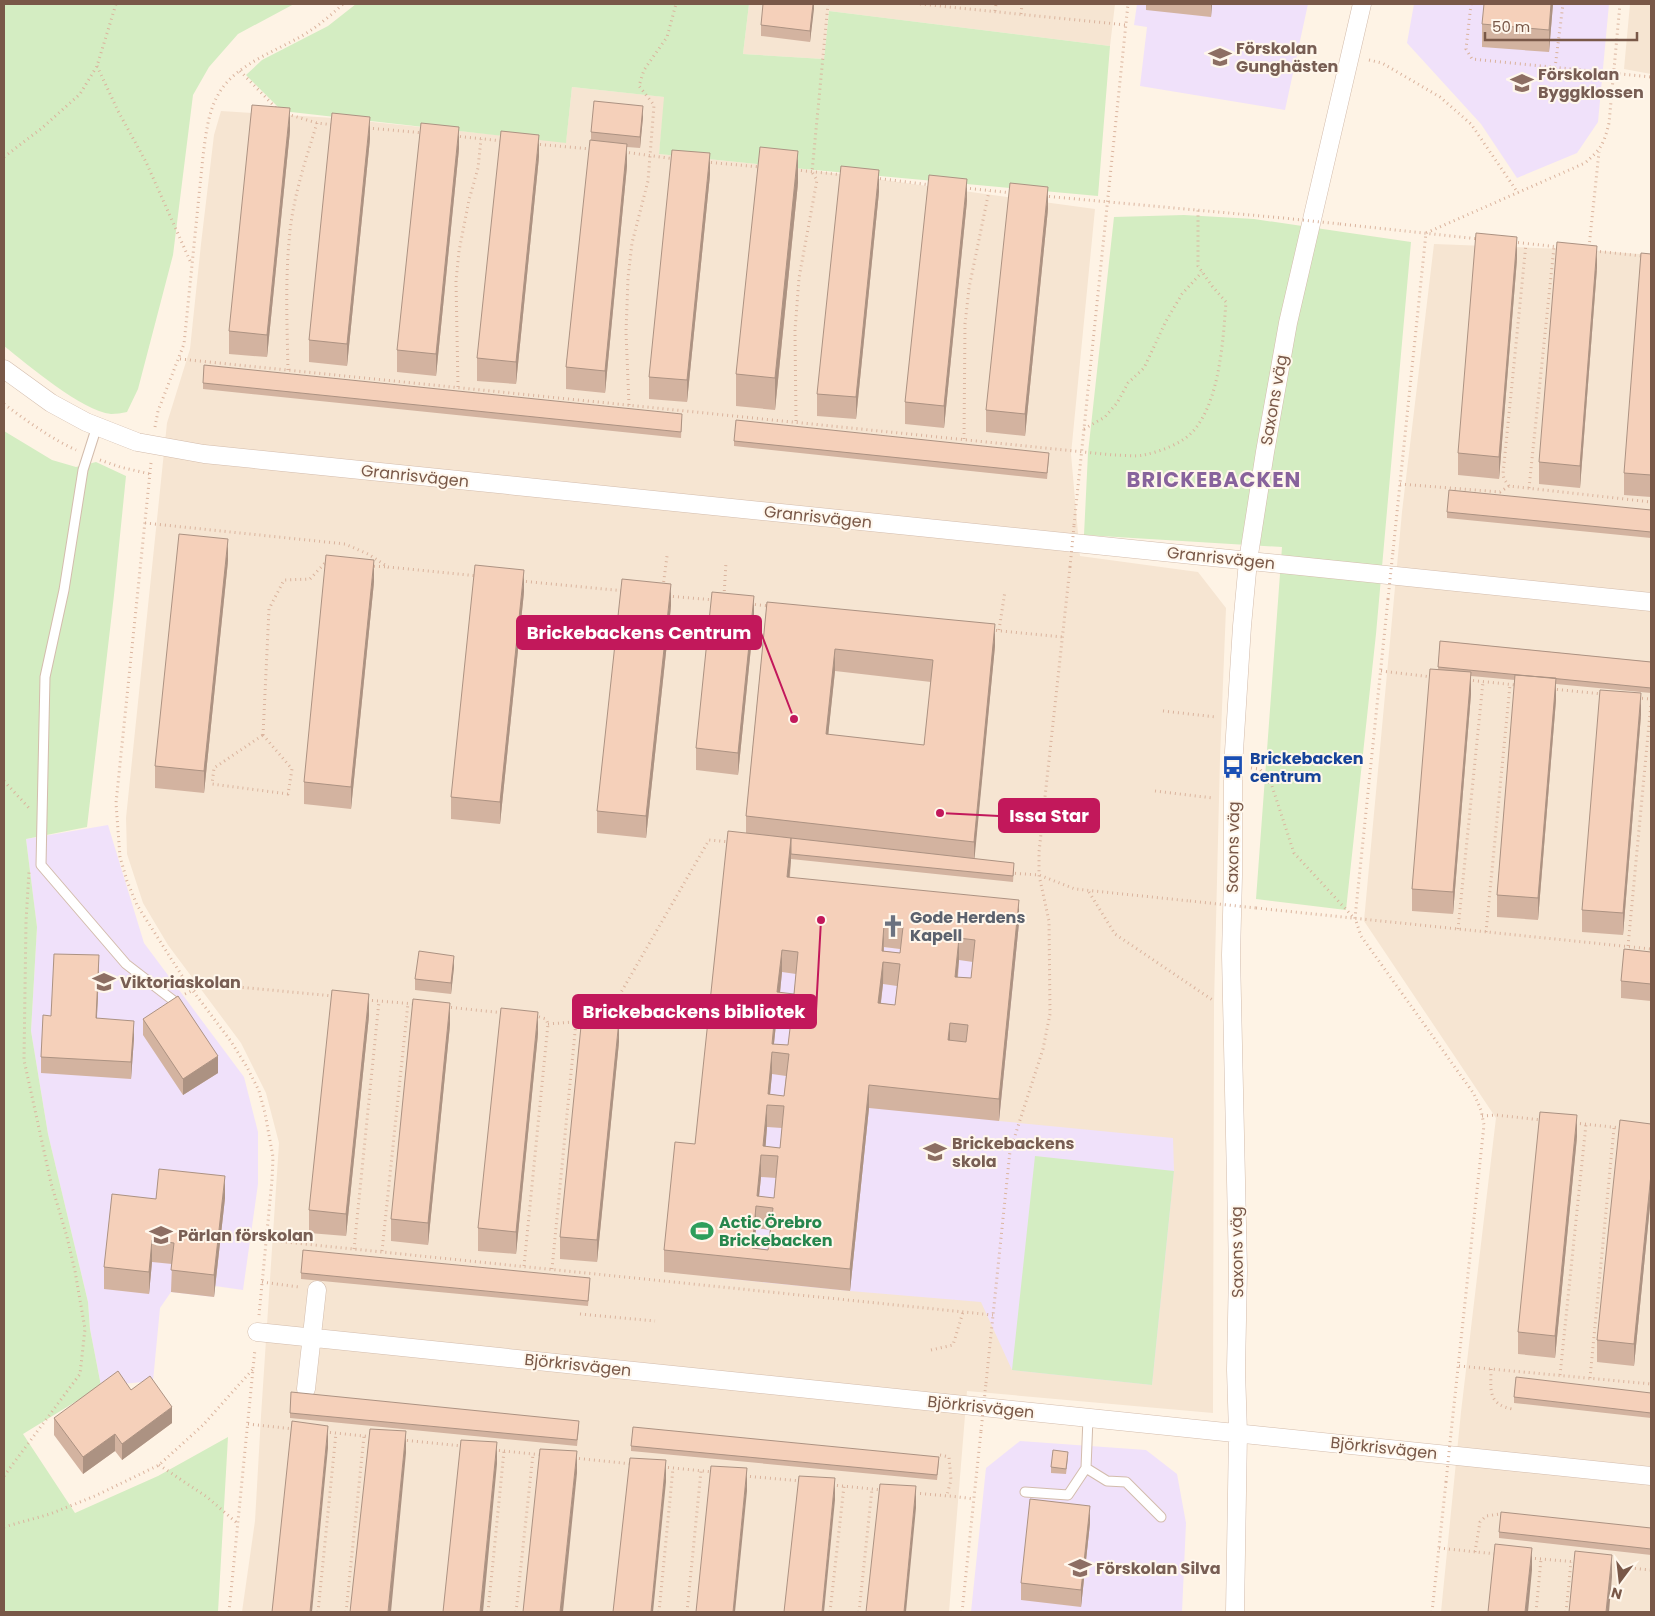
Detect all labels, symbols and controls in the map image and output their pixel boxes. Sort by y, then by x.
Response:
scale bar [1485,10,1638,42]
text: 50 m [1492,16,1530,37]
place label: Förskolan Gunghästen [1236,37,1338,78]
school or university icon: Förskolan Gunghästen [1207,44,1233,70]
place label: Förskolan Byggklossen [1538,63,1644,104]
school or university icon: Förskolan Byggklossen [1509,70,1535,96]
street label: Saxons väg [1255,353,1293,447]
street label: Granrisvägen [360,459,470,493]
district label: BRICKEBACKEN [1127,465,1301,494]
street label: Granrisvägen [763,500,873,534]
street label: Granrisvägen [1166,541,1276,575]
callout: Brickebackens Centrum [517,616,761,649]
text: Brickebackens Centrum [527,620,751,645]
place label: Brickebacken centrum [1250,747,1363,788]
bus stop icon: Brickebacken centrum [1220,754,1246,780]
callout: Issa Star [999,799,1099,832]
street label: Saxons väg [1221,801,1245,893]
text: Issa Star [1009,803,1089,828]
place label: Gode Herdens Kapell [910,906,1025,947]
church icon: Gode Herdens Kapell [880,913,906,939]
school or university icon: Viktoriaskolan [91,969,117,995]
place label: Viktoriaskolan [120,971,241,994]
callout: Brickebackens bibliotek [573,995,816,1028]
text: Brickebackens bibliotek [583,999,806,1024]
place label: Brickebackens skola [952,1132,1074,1173]
school or university icon: Brickebackens skola [922,1139,948,1165]
street label: Saxons väg [1225,1206,1249,1298]
place label: Actic Örebro Brickebacken [719,1211,832,1252]
sports icon: Actic Örebro Brickebacken [689,1218,715,1244]
school or university icon: Pärlan förskolan [148,1222,174,1248]
place label: Pärlan förskolan [178,1224,314,1247]
street label: Björkrisvägen [523,1348,633,1382]
street label: Björkrisvägen [926,1390,1036,1424]
street label: Björkrisvägen [1329,1431,1439,1465]
school or university icon: Förskolan Silva [1067,1555,1093,1581]
north arrow [1595,1556,1645,1606]
place label: Förskolan Silva [1096,1557,1221,1580]
text: N [1609,1583,1624,1605]

